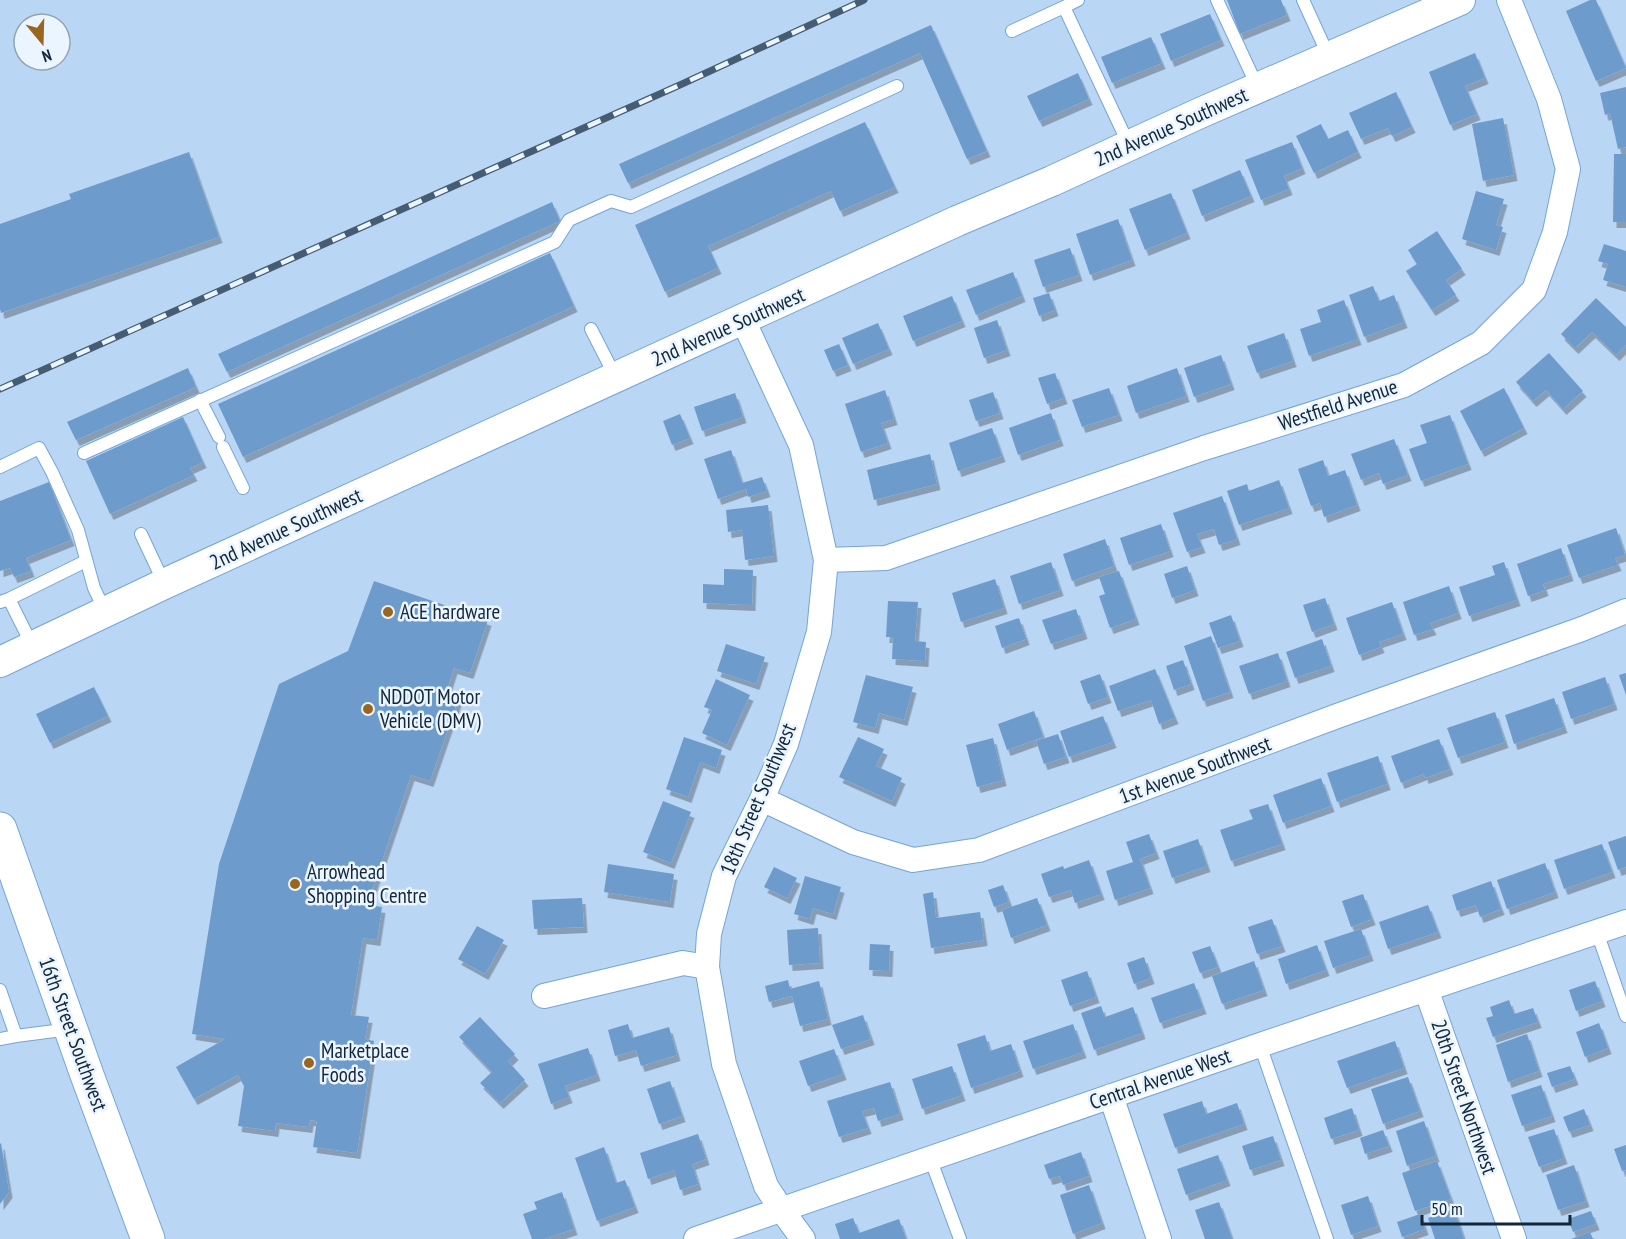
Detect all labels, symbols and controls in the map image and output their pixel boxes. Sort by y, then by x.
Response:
north arrow [12,12,72,72]
text: N [40,45,54,67]
street label: 2nd Avenue Southwest [1090,81,1252,172]
street label: 2nd Avenue Southwest [647,281,809,372]
street label: Westfield Avenue [1275,373,1401,436]
street label: 2nd Avenue Southwest [205,481,367,576]
place label: ACE hardware [400,598,500,625]
marker: ACE hardware [381,605,395,619]
place label: NDDOT Motor Vehicle (DMV) [379,683,481,734]
marker: NDDOT Motor Vehicle (DMV) [361,702,375,716]
street label: 18th Street Southwest [713,719,802,879]
street label: 1st Avenue Southwest [1115,729,1275,810]
place label: Arrowhead Shopping Centre [307,858,427,909]
marker: Arrowhead Shopping Centre [288,877,302,891]
street label: 16th Street Southwest [33,953,114,1115]
street label: 20th Street Northwest [1425,1016,1504,1178]
place label: Marketplace Foods [321,1037,409,1088]
street label: Central Avenue West [1086,1042,1234,1115]
marker: Marketplace Foods [302,1056,316,1070]
scale bar [1422,1188,1570,1226]
text: 50 m [1431,1197,1463,1220]

